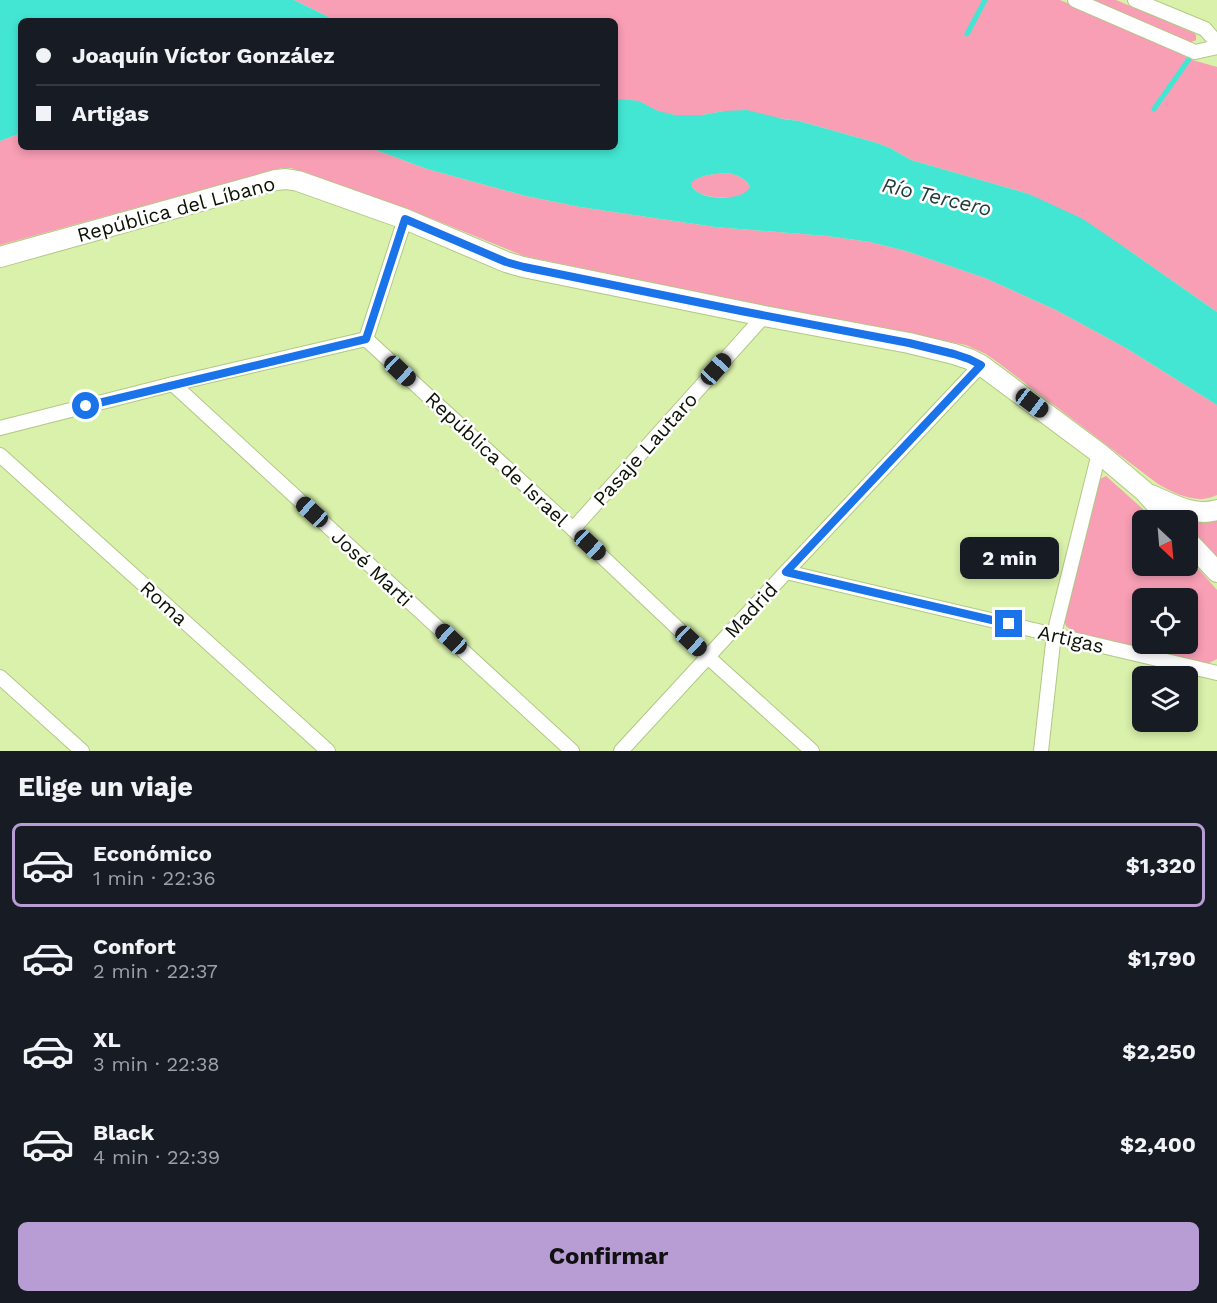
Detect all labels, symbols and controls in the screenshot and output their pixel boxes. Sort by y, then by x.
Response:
text: Joaquín Víctor González [72,43,335,68]
text: Artigas [72,101,149,126]
street label: República del Líbano [74,171,278,247]
water label: Río Tercero [880,172,994,221]
car [697,350,735,388]
car [381,352,419,390]
car [1012,385,1052,421]
street label: República de Israel [421,387,573,531]
street label: Pasaje Lautaro [588,387,702,511]
route start [72,392,99,419]
car [293,493,331,531]
north arrow [1132,510,1198,576]
map controls [1132,510,1198,732]
street label: José Marti [327,525,417,611]
car [571,526,609,564]
callout: 2 min [960,537,1058,579]
text: 2 min [982,546,1037,570]
street label: Roma [135,576,193,630]
street label: Madrid [719,577,783,643]
button: locate [1132,588,1198,654]
route end [995,610,1022,637]
car [432,620,470,658]
street label: Artigas [1036,620,1106,658]
car [672,622,710,660]
button: layers [1132,666,1198,732]
text: Elige un viaje [18,771,193,803]
icon: car [21,838,75,892]
text: Económico [93,841,212,866]
text: $1,320 [1126,853,1196,878]
text: 1 min · 22:36 [93,866,216,890]
icon: car [21,931,75,985]
text: Confort [93,934,176,959]
text: $1,790 [1127,946,1196,971]
text: 2 min · 22:37 [93,959,218,983]
icon: car [21,1024,75,1078]
text: XL [93,1027,121,1052]
text: $2,250 [1122,1039,1196,1064]
text: 3 min · 22:38 [93,1052,220,1076]
icon: car [21,1117,75,1171]
text: Black [93,1120,154,1145]
text: $2,400 [1120,1132,1196,1157]
text: 4 min · 22:39 [93,1145,220,1169]
button: Confirmar [18,1222,1199,1291]

